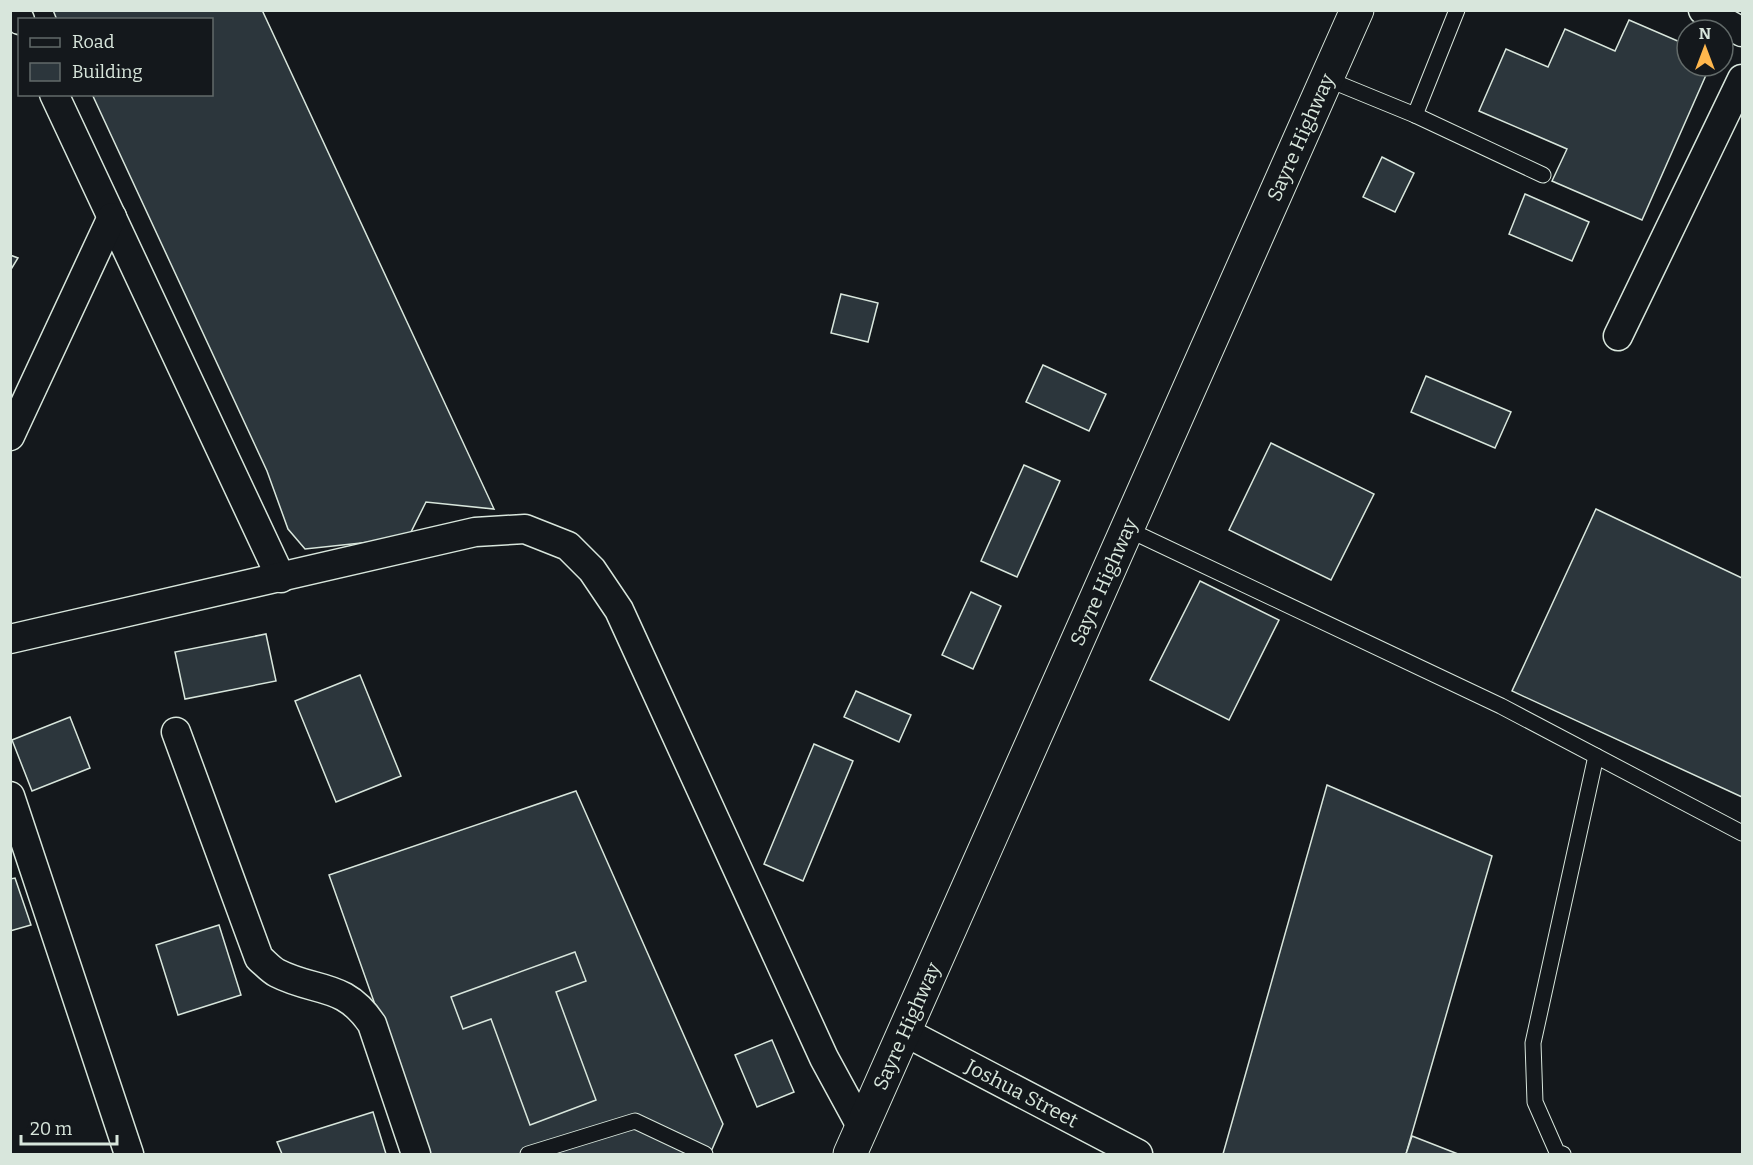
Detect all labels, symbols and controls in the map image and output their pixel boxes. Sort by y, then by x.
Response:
legend [18,18,213,96]
north arrow [1675,18,1735,78]
text: N [1699,24,1711,43]
text: Road [72,31,115,53]
text: Building [72,61,143,83]
street label: Sayre Highway [1262,70,1339,205]
street label: Sayre Highway [1065,514,1143,649]
street label: Sayre Highway [868,958,946,1093]
street label: Joshua Street [961,1053,1082,1133]
scale bar [21,1108,117,1146]
text: 20 m [30,1118,72,1140]

